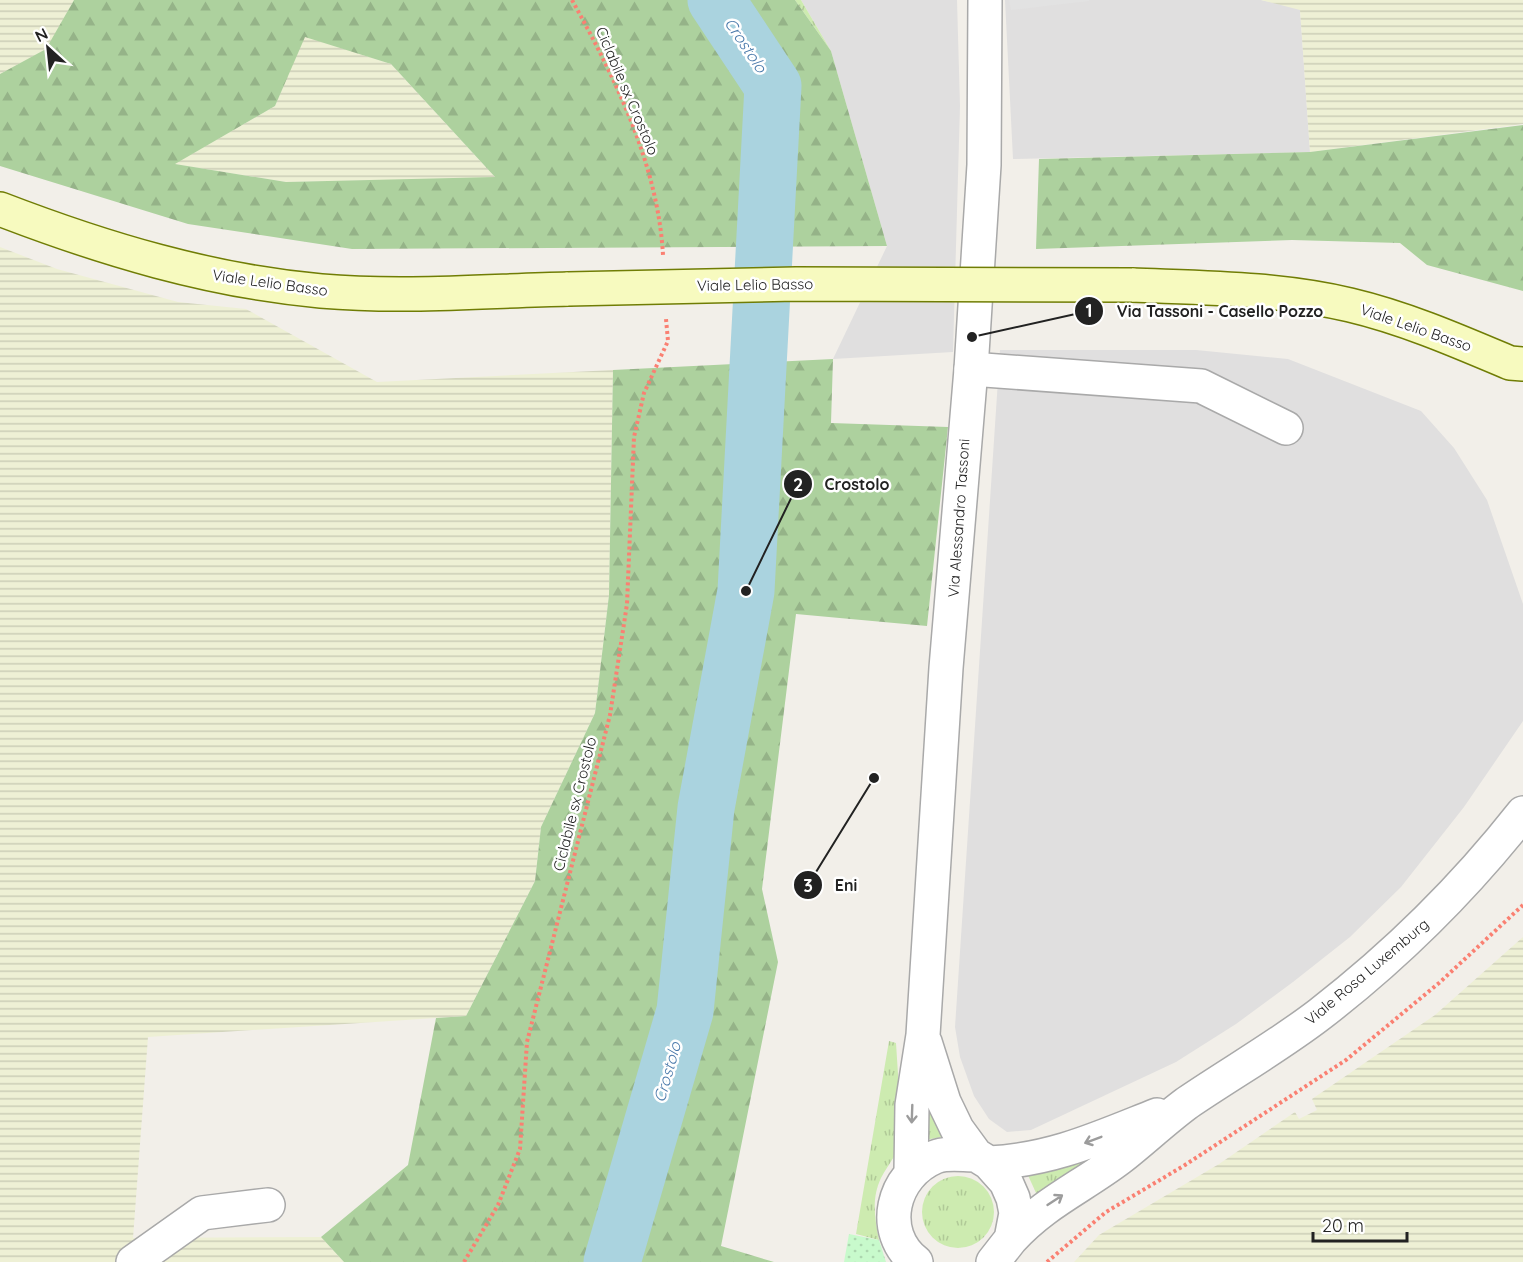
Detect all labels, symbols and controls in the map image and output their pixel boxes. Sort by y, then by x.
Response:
water label: Crostolo [720,14,772,77]
north arrow [18,18,78,78]
text: N [31,23,51,46]
street label: Ciclabile sx Crostolo [592,24,663,158]
street label: Viale Lelio Basso [211,265,329,300]
street label: Viale Lelio Basso [697,274,813,295]
callout: Via Tassoni - Casello Pozzo [1074,294,1335,328]
text: 1 [1085,299,1093,322]
street label: Viale Lelio Basso [1358,300,1474,355]
text: Via Tassoni - Casello Pozzo [1117,301,1323,321]
street label: Via Alessandro Tassoni [943,438,974,598]
callout: Crostolo [783,467,901,501]
text: 2 [793,473,803,496]
text: Crostolo [825,474,889,494]
street label: Ciclabile sx Crostolo [549,735,600,873]
callout: Eni [793,868,869,902]
text: 3 [803,874,813,897]
text: Eni [835,875,857,895]
street label: Viale Rosa Luxemburg [1301,914,1432,1029]
water label: Crostolo [649,1038,685,1104]
one-way arrow [906,1103,917,1123]
one-way arrow [1085,1135,1103,1146]
one-way arrow [1046,1194,1063,1207]
scale bar [1313,1205,1408,1243]
text: 20 m [1322,1214,1364,1237]

